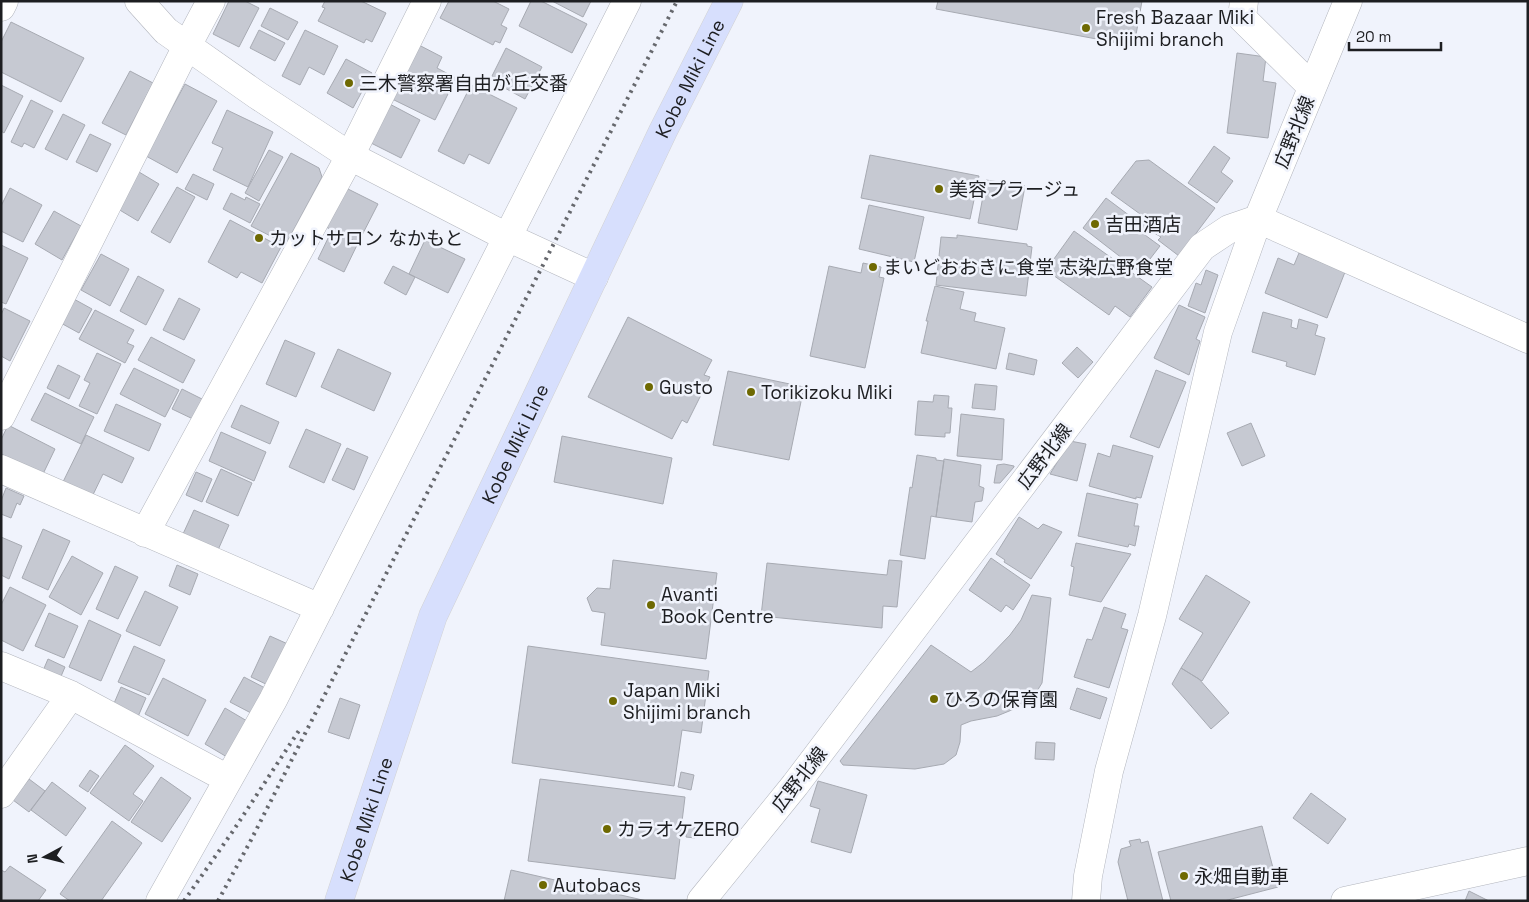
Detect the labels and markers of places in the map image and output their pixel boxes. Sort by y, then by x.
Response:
place label: Fresh Bazaar Miki Shijimi branch [1096,5,1254,52]
marker: Fresh Bazaar Miki Shijimi branch [1080,22,1092,34]
place label: 三木警察署自由が丘交番 [359,71,568,96]
marker: 三木警察署自由が丘交番 [343,77,355,89]
place label: 美容プラージュ [949,177,1080,202]
marker: 美容プラージュ [933,183,945,195]
place label: 吉田酒店 [1105,212,1181,237]
marker: 吉田酒店 [1089,218,1101,230]
place label: カットサロン なかもと [269,226,464,251]
marker: カットサロン なかもと [253,232,265,244]
place label: まいどおおきに食堂 志染広野食堂 [883,255,1173,280]
marker: まいどおおきに食堂 志染広野食堂 [867,261,879,273]
place label: Gusto [659,375,713,400]
place label: Torikizoku Miki [761,380,893,405]
marker: Gusto [643,381,655,393]
marker: Torikizoku Miki [745,386,757,398]
place label: Avanti Book Centre [661,582,774,629]
marker: Avanti Book Centre [645,599,657,611]
place label: Japan Miki Shijimi branch [623,678,751,725]
place label: ひろの保育園 [944,687,1058,712]
marker: ひろの保育園 [928,693,940,705]
marker: Japan Miki Shijimi branch [607,695,619,707]
place label: カラオケZERO [617,817,739,842]
marker: カラオケZERO [601,823,613,835]
place label: 永畑自動車 [1194,864,1289,889]
marker: 永畑自動車 [1178,870,1190,882]
place label: Autobacs [553,873,641,898]
marker: Autobacs [537,879,549,891]

